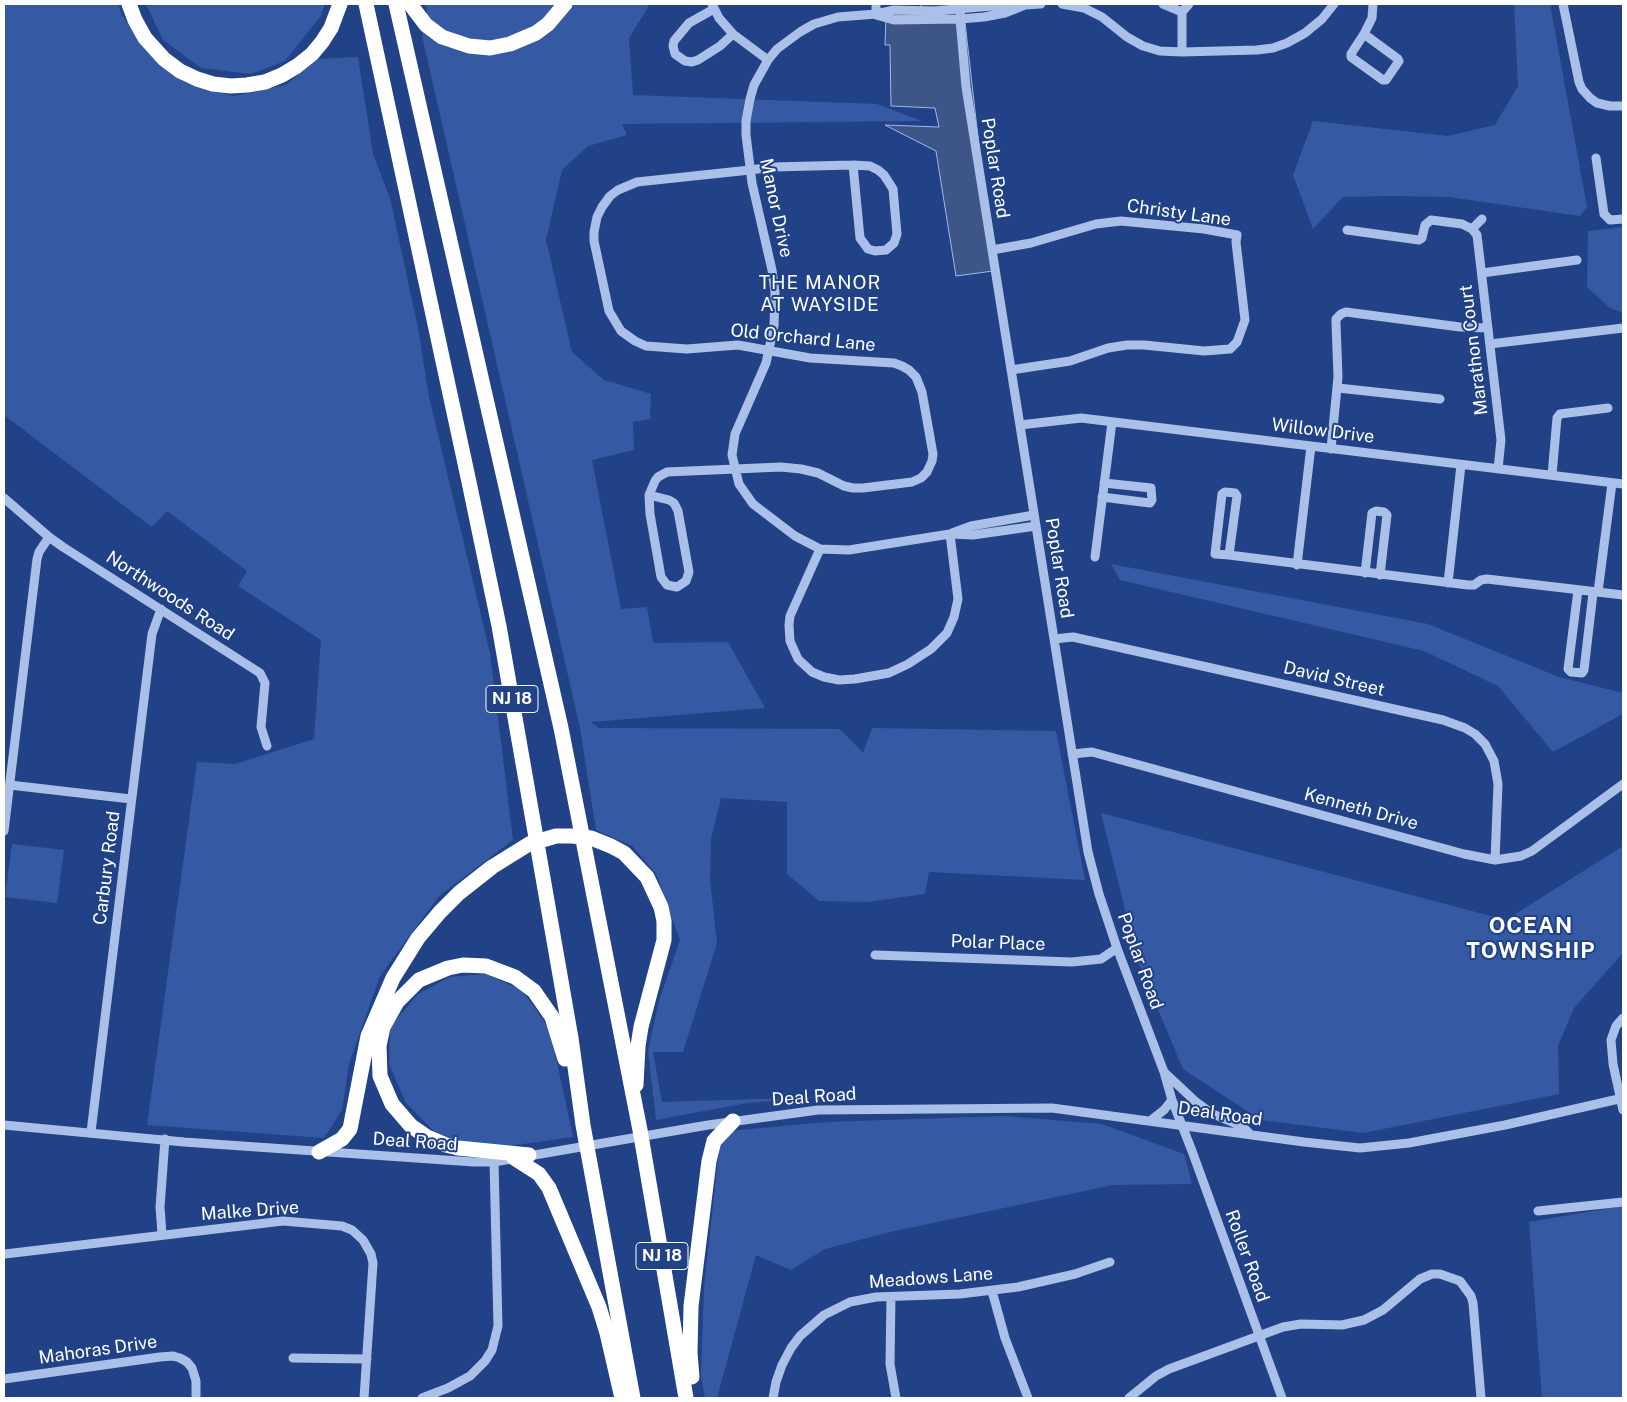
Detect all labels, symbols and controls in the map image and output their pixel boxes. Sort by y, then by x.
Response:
street label: Poplar Road [976,116,1014,220]
street label: Manor Drive [755,156,797,260]
street label: Christy Lane [1126,195,1232,231]
district label: THE MANOR AT WAYSIDE [758,272,882,316]
street label: Marathon Court [1455,284,1493,416]
street label: Old Orchard Lane [729,320,877,356]
street label: Willow Drive [1270,414,1376,448]
street label: Poplar Road [1040,516,1078,620]
street label: Northwoods Road [102,546,238,646]
street label: David Street [1281,657,1387,701]
road number: NJ 18 [486,686,538,712]
street label: Kenneth Drive [1302,783,1420,835]
street label: Carbury Road [89,810,125,926]
street label: Poplar Road [1112,910,1168,1012]
district label: OCEAN TOWNSHIP [1465,913,1597,964]
street label: Polar Place [950,931,1046,955]
street label: Deal Road [771,1083,857,1111]
street label: Deal Road [1176,1097,1264,1131]
street label: Deal Road [372,1128,458,1156]
street label: Malke Drive [200,1197,300,1225]
street label: Roller Road [1220,1207,1274,1305]
road number: NJ 18 [636,1242,688,1270]
street label: Meadows Lane [868,1263,994,1293]
street label: Mahoras Drive [37,1331,159,1369]

